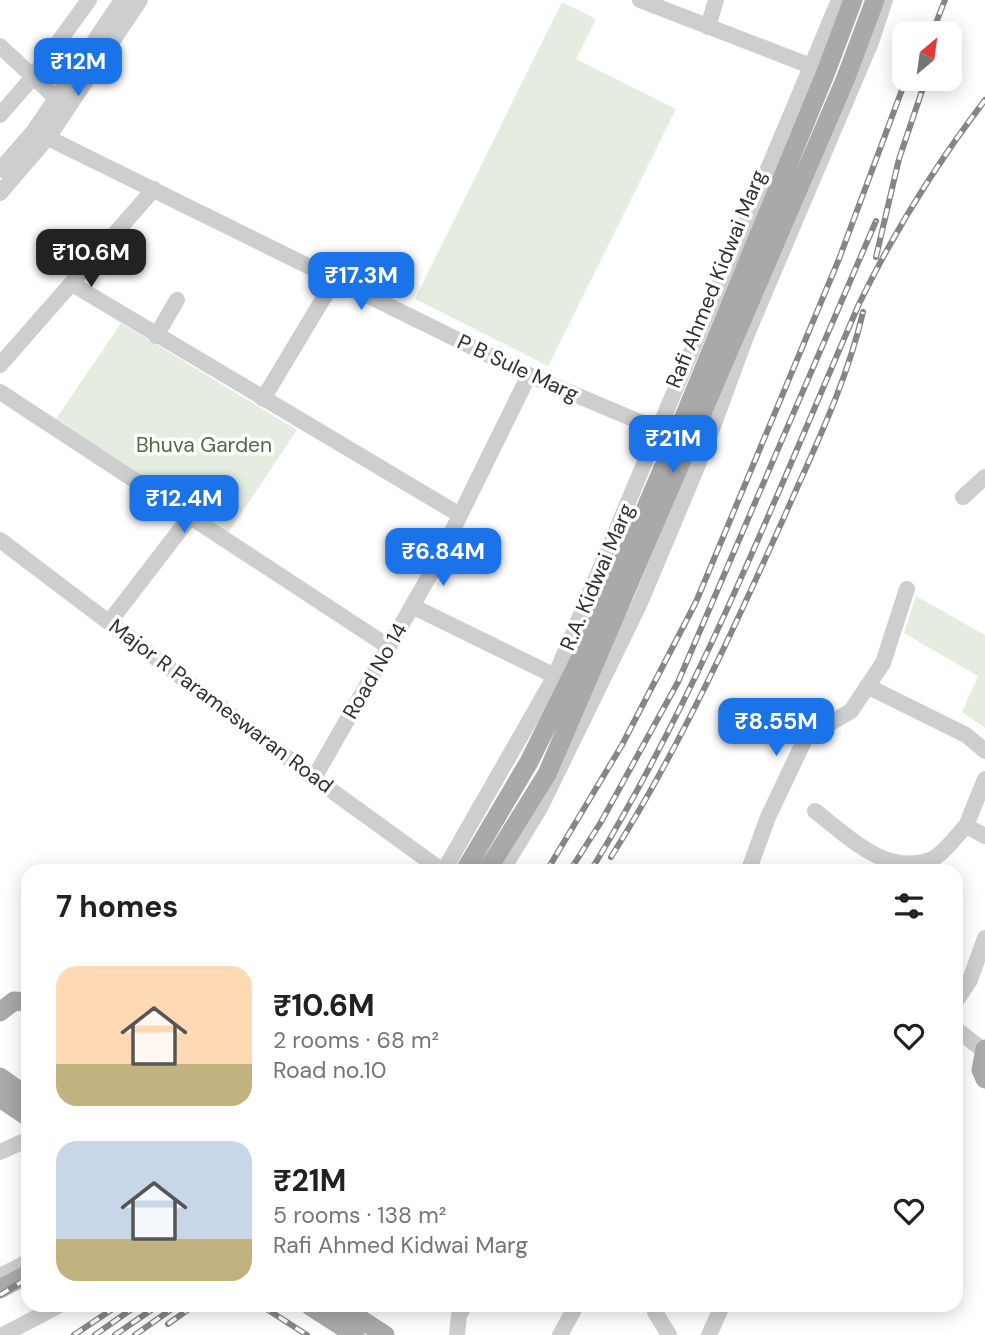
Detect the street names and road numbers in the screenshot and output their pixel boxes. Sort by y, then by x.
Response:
street label: Rafi Ahmed Kidwai Marg [659,166,773,392]
street label: P B Sule Marg [453,328,583,408]
street label: R.A. Kidwai Marg [553,499,641,655]
street label: Major R Parameswaran Road [103,612,339,800]
street label: Road No 14 [336,618,414,724]

